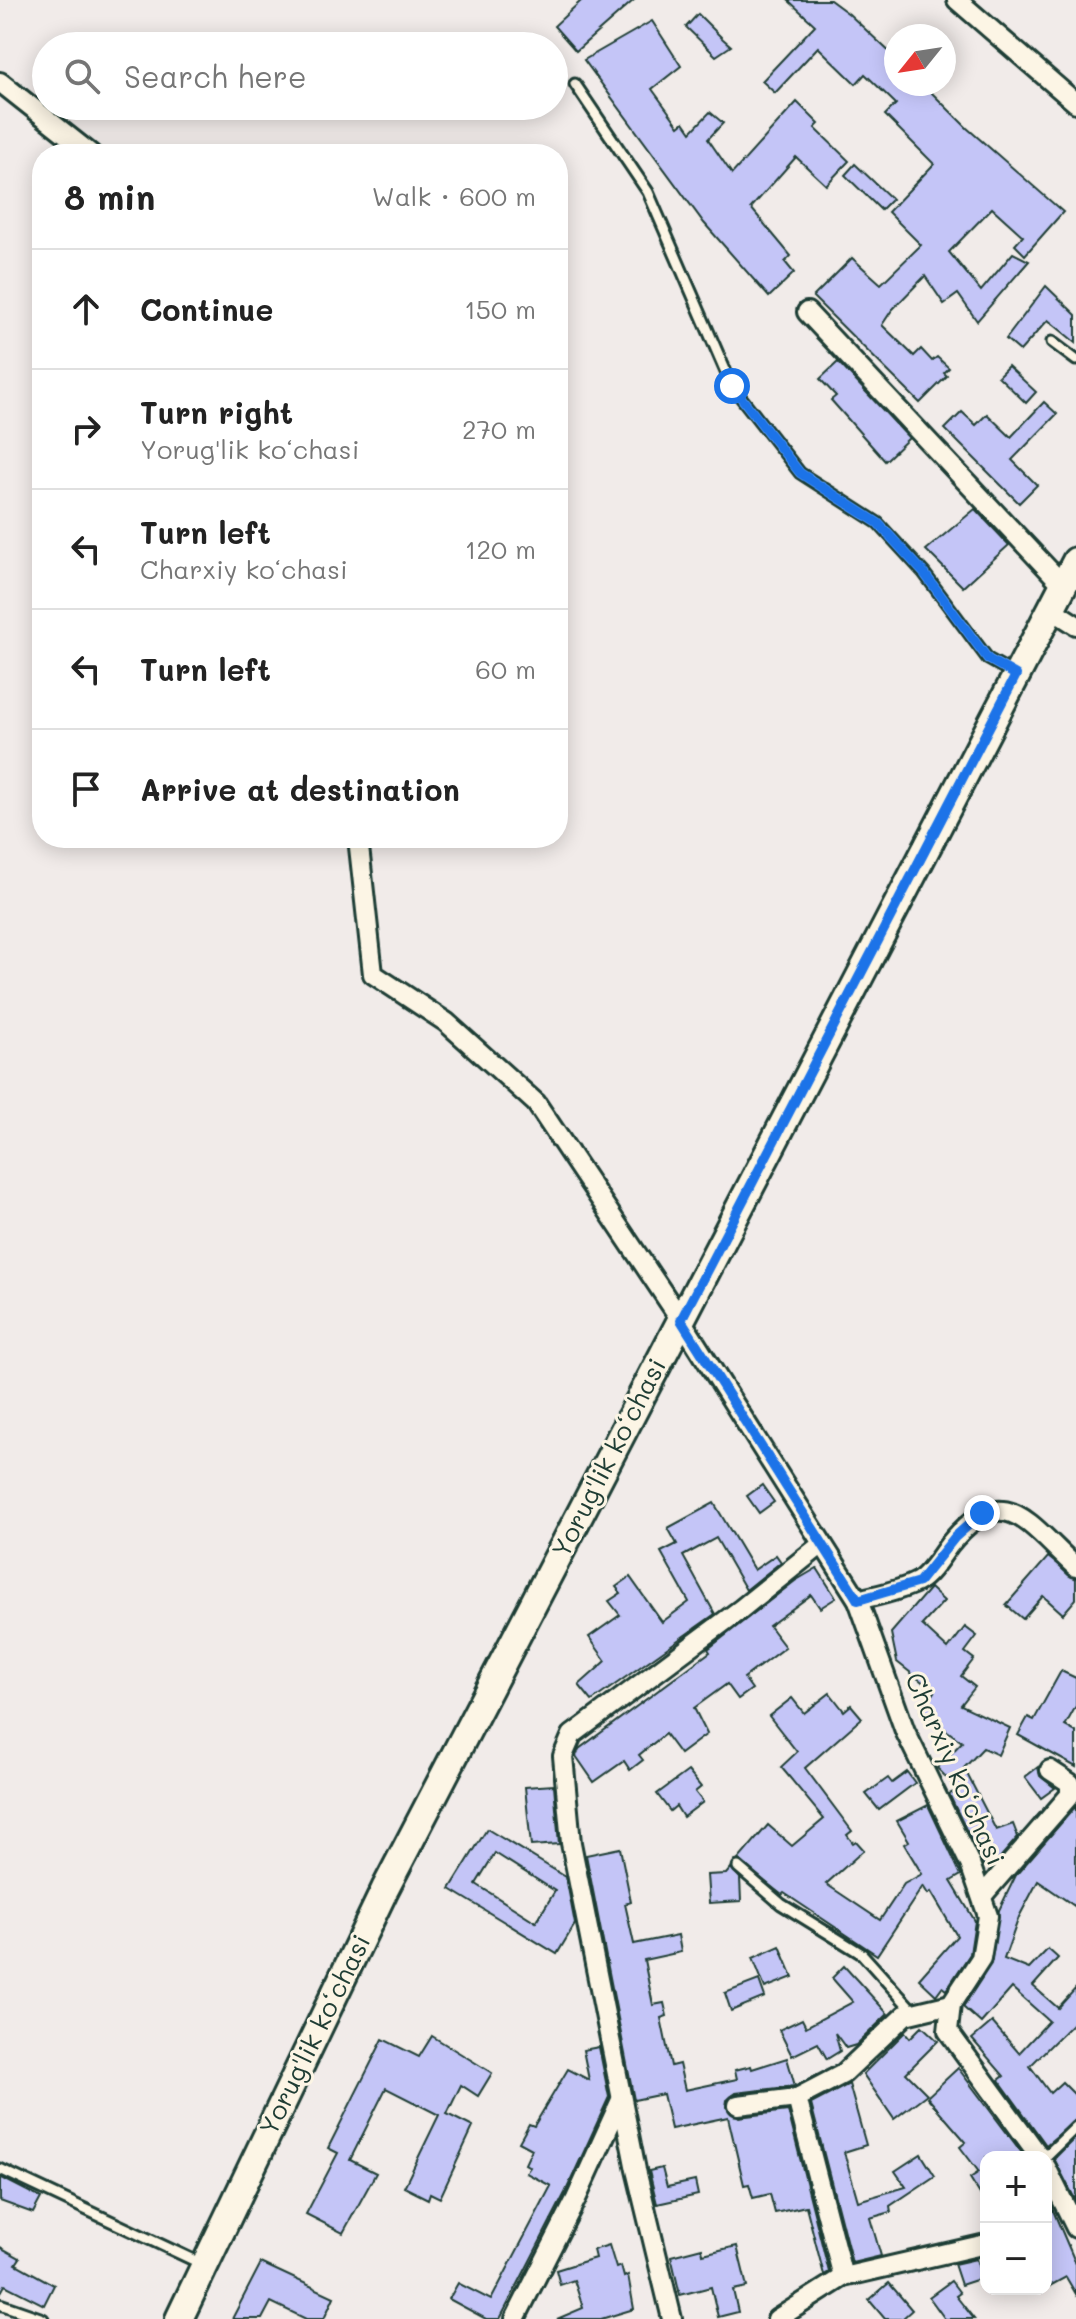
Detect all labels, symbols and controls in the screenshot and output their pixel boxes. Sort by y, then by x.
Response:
north arrow [884,24,956,96]
search box [32,32,568,120]
icon: search [60,54,104,98]
text: Search here [124,56,307,96]
text: 8 min [64,174,155,219]
text: Walk · 600 m [372,179,536,213]
icon: ahead [64,287,108,331]
text: Continue [140,289,273,329]
text: 150 m [464,292,536,326]
route start [714,368,750,404]
text: Turn right [140,392,293,432]
icon: right [64,407,108,451]
text: 270 m [462,412,536,446]
text: Yorug'lik koʻchasi [140,432,359,466]
text: Turn left [140,512,271,552]
icon: left [64,527,108,571]
text: 120 m [465,532,536,566]
text: Charxiy koʻchasi [140,552,348,586]
icon: left [64,647,108,691]
text: Turn left [140,649,271,689]
text: 60 m [475,652,536,686]
icon: arrive [64,767,108,811]
text: Arrive at destination [140,769,460,809]
street label: Yorug'lik koʻchasi [543,1352,673,1563]
route end [964,1495,1000,1531]
street label: Charxiy koʻchasi [898,1667,1014,1870]
street label: Yorug'lik koʻchasi [251,1929,377,2141]
map controls [980,2151,1052,2295]
button: + [980,2151,1052,2223]
button: − [980,2223,1052,2295]

